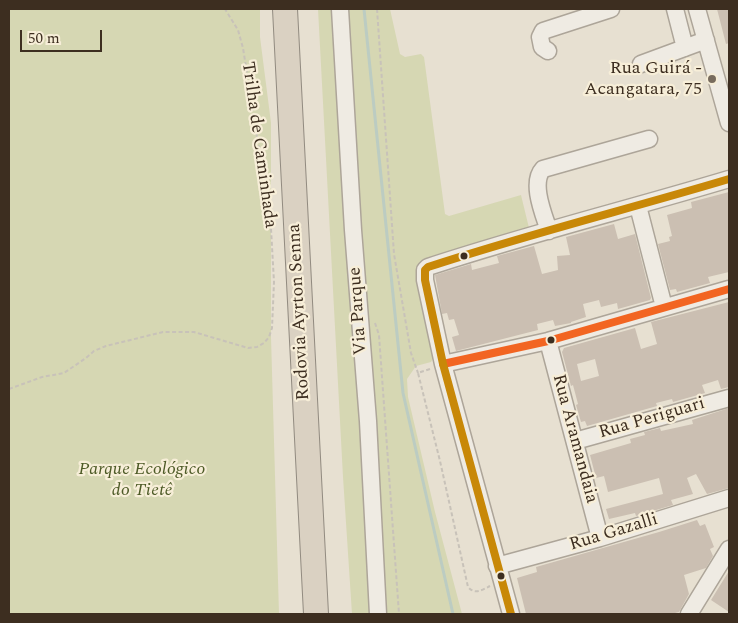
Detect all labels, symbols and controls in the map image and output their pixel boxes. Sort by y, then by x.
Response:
scale bar [22,20,105,52]
text: 50 m [28,27,60,50]
place label: Rua Guirá - Acangatara, 75 [584,58,702,100]
street label: Trilha de Caminhada [236,60,280,230]
marker: Rua Guirá - Acangatara, 75 [706,73,718,85]
street label: Rodovia Ayrton Senna [285,223,315,401]
unlabelled marker [459,251,469,261]
street label: Via Parque [345,266,373,356]
unlabelled marker [546,335,556,345]
street label: Rua Aramandaia [546,372,602,506]
street label: Rua Periguari [596,394,708,444]
park label: Parque Ecológico do Tietê [79,459,205,502]
street label: Rua Gazalli [567,509,661,557]
unlabelled marker [496,571,506,581]

